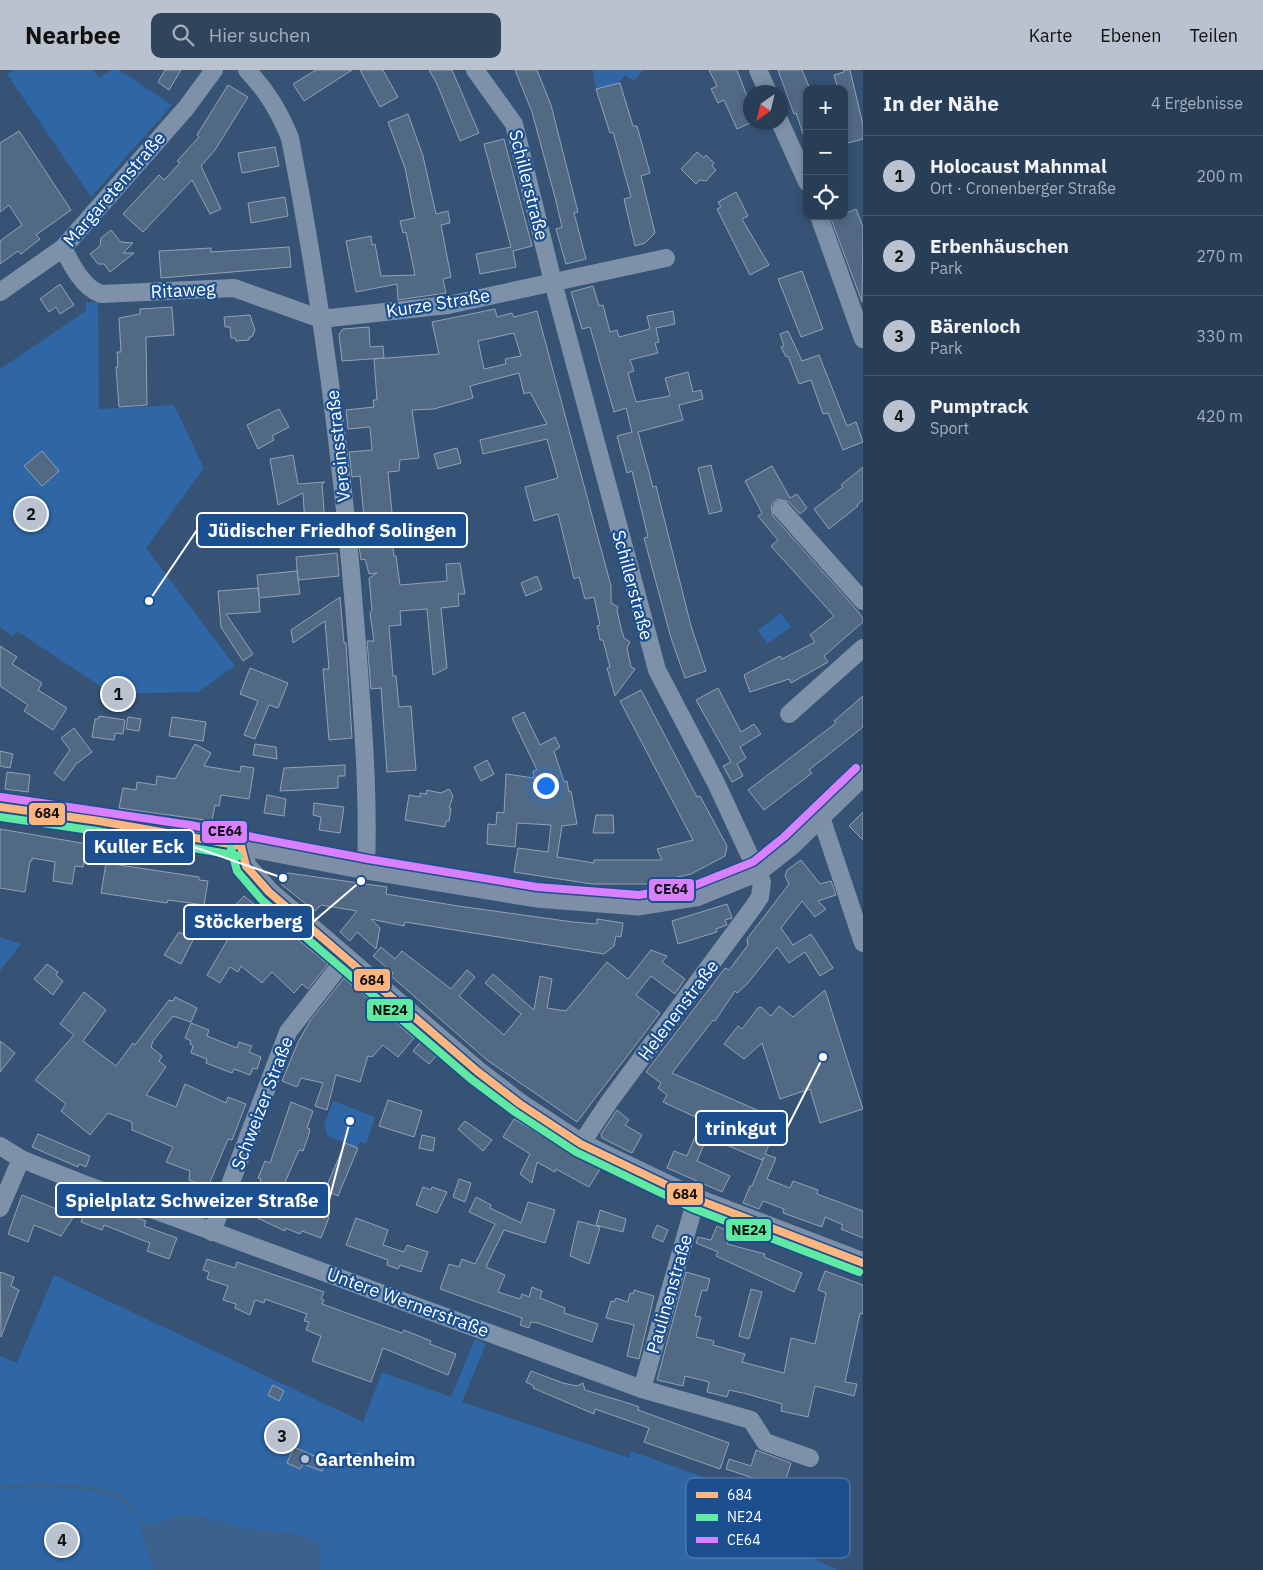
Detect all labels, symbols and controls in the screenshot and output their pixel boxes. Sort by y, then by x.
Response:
search box [151,13,501,58]
text: Nearbee [25,19,121,51]
icon: search [169,21,197,49]
text: Hier suchen [209,23,311,47]
text: Karte [1029,24,1072,47]
text: Ebenen [1100,24,1161,47]
text: Teilen [1189,24,1238,47]
north arrow [743,85,788,130]
map controls [803,85,848,220]
button: + [803,85,848,130]
text: In der Nähe [883,89,999,117]
text: 4 Ergebnisse [1151,93,1243,113]
street label: Margaretenstraße [58,127,170,251]
street label: Schillerstraße [504,127,554,243]
button: − [803,130,848,175]
text: Holocaust Mahnmal [930,154,1107,178]
text: 1 [894,166,904,186]
text: 200 m [1196,166,1243,186]
button: locate [803,175,848,220]
text: Ort · Cronenberger Straße [930,178,1116,198]
text: Erbenhäuschen [930,234,1069,258]
text: 2 [894,246,904,266]
text: 270 m [1196,246,1243,266]
text: Park [930,258,962,278]
street label: Ritaweg [150,277,217,303]
street label: Kurze Straße [385,283,492,323]
text: Bärenloch [930,314,1021,338]
text: 3 [894,326,904,346]
text: 330 m [1196,326,1243,346]
text: Park [930,338,962,358]
street label: Vereinsstraße [321,389,355,503]
text: Pumptrack [930,394,1029,418]
text: 4 [894,406,904,426]
text: 420 m [1196,406,1243,426]
text: Sport [930,418,969,438]
pin: 2 [15,495,47,533]
callout: Jüdischer Friedhof Solingen [197,513,467,547]
text: Jüdischer Friedhof Solingen [207,518,457,542]
street label: Schillerstraße [607,527,659,643]
pin: 1 [102,675,134,713]
your location [533,773,559,799]
line badge: 684 [28,802,66,826]
text: 684 [34,804,60,822]
line badge: CE64 [201,820,248,844]
text: CE64 [208,822,242,840]
callout: Kuller Eck [84,830,194,864]
text: Kuller Eck [94,834,184,858]
line badge: CE64 [648,878,695,902]
text: CE64 [654,880,688,898]
callout: Stöckerberg [184,905,313,939]
text: Stöckerberg [194,909,303,933]
street label: Helenenstraße [633,955,723,1065]
line badge: 684 [353,968,391,992]
text: 684 [359,971,385,989]
line badge: NE24 [366,998,414,1022]
text: NE24 [372,1001,408,1019]
street label: Schweizer Straße [226,1033,298,1173]
callout: trinkgut [696,1111,787,1145]
text: trinkgut [705,1116,777,1140]
line badge: 684 [666,1182,704,1206]
callout: Spielplatz Schweizer Straße [56,1183,329,1217]
text: 684 [672,1185,698,1203]
text: Spielplatz Schweizer Straße [65,1188,319,1212]
line badge: NE24 [725,1218,772,1242]
text: NE24 [731,1221,767,1239]
street label: Paulinenstraße [641,1232,697,1356]
street label: Untere Wernerstraße [324,1262,492,1342]
pin: 3 [266,1417,298,1455]
place label: Gartenheim [315,1448,415,1471]
marker: Gartenheim [299,1453,311,1465]
legend [686,1478,850,1558]
text: 684 [727,1486,752,1504]
text: NE24 [727,1508,762,1526]
pin: 4 [46,1521,78,1559]
text: CE64 [727,1531,761,1549]

